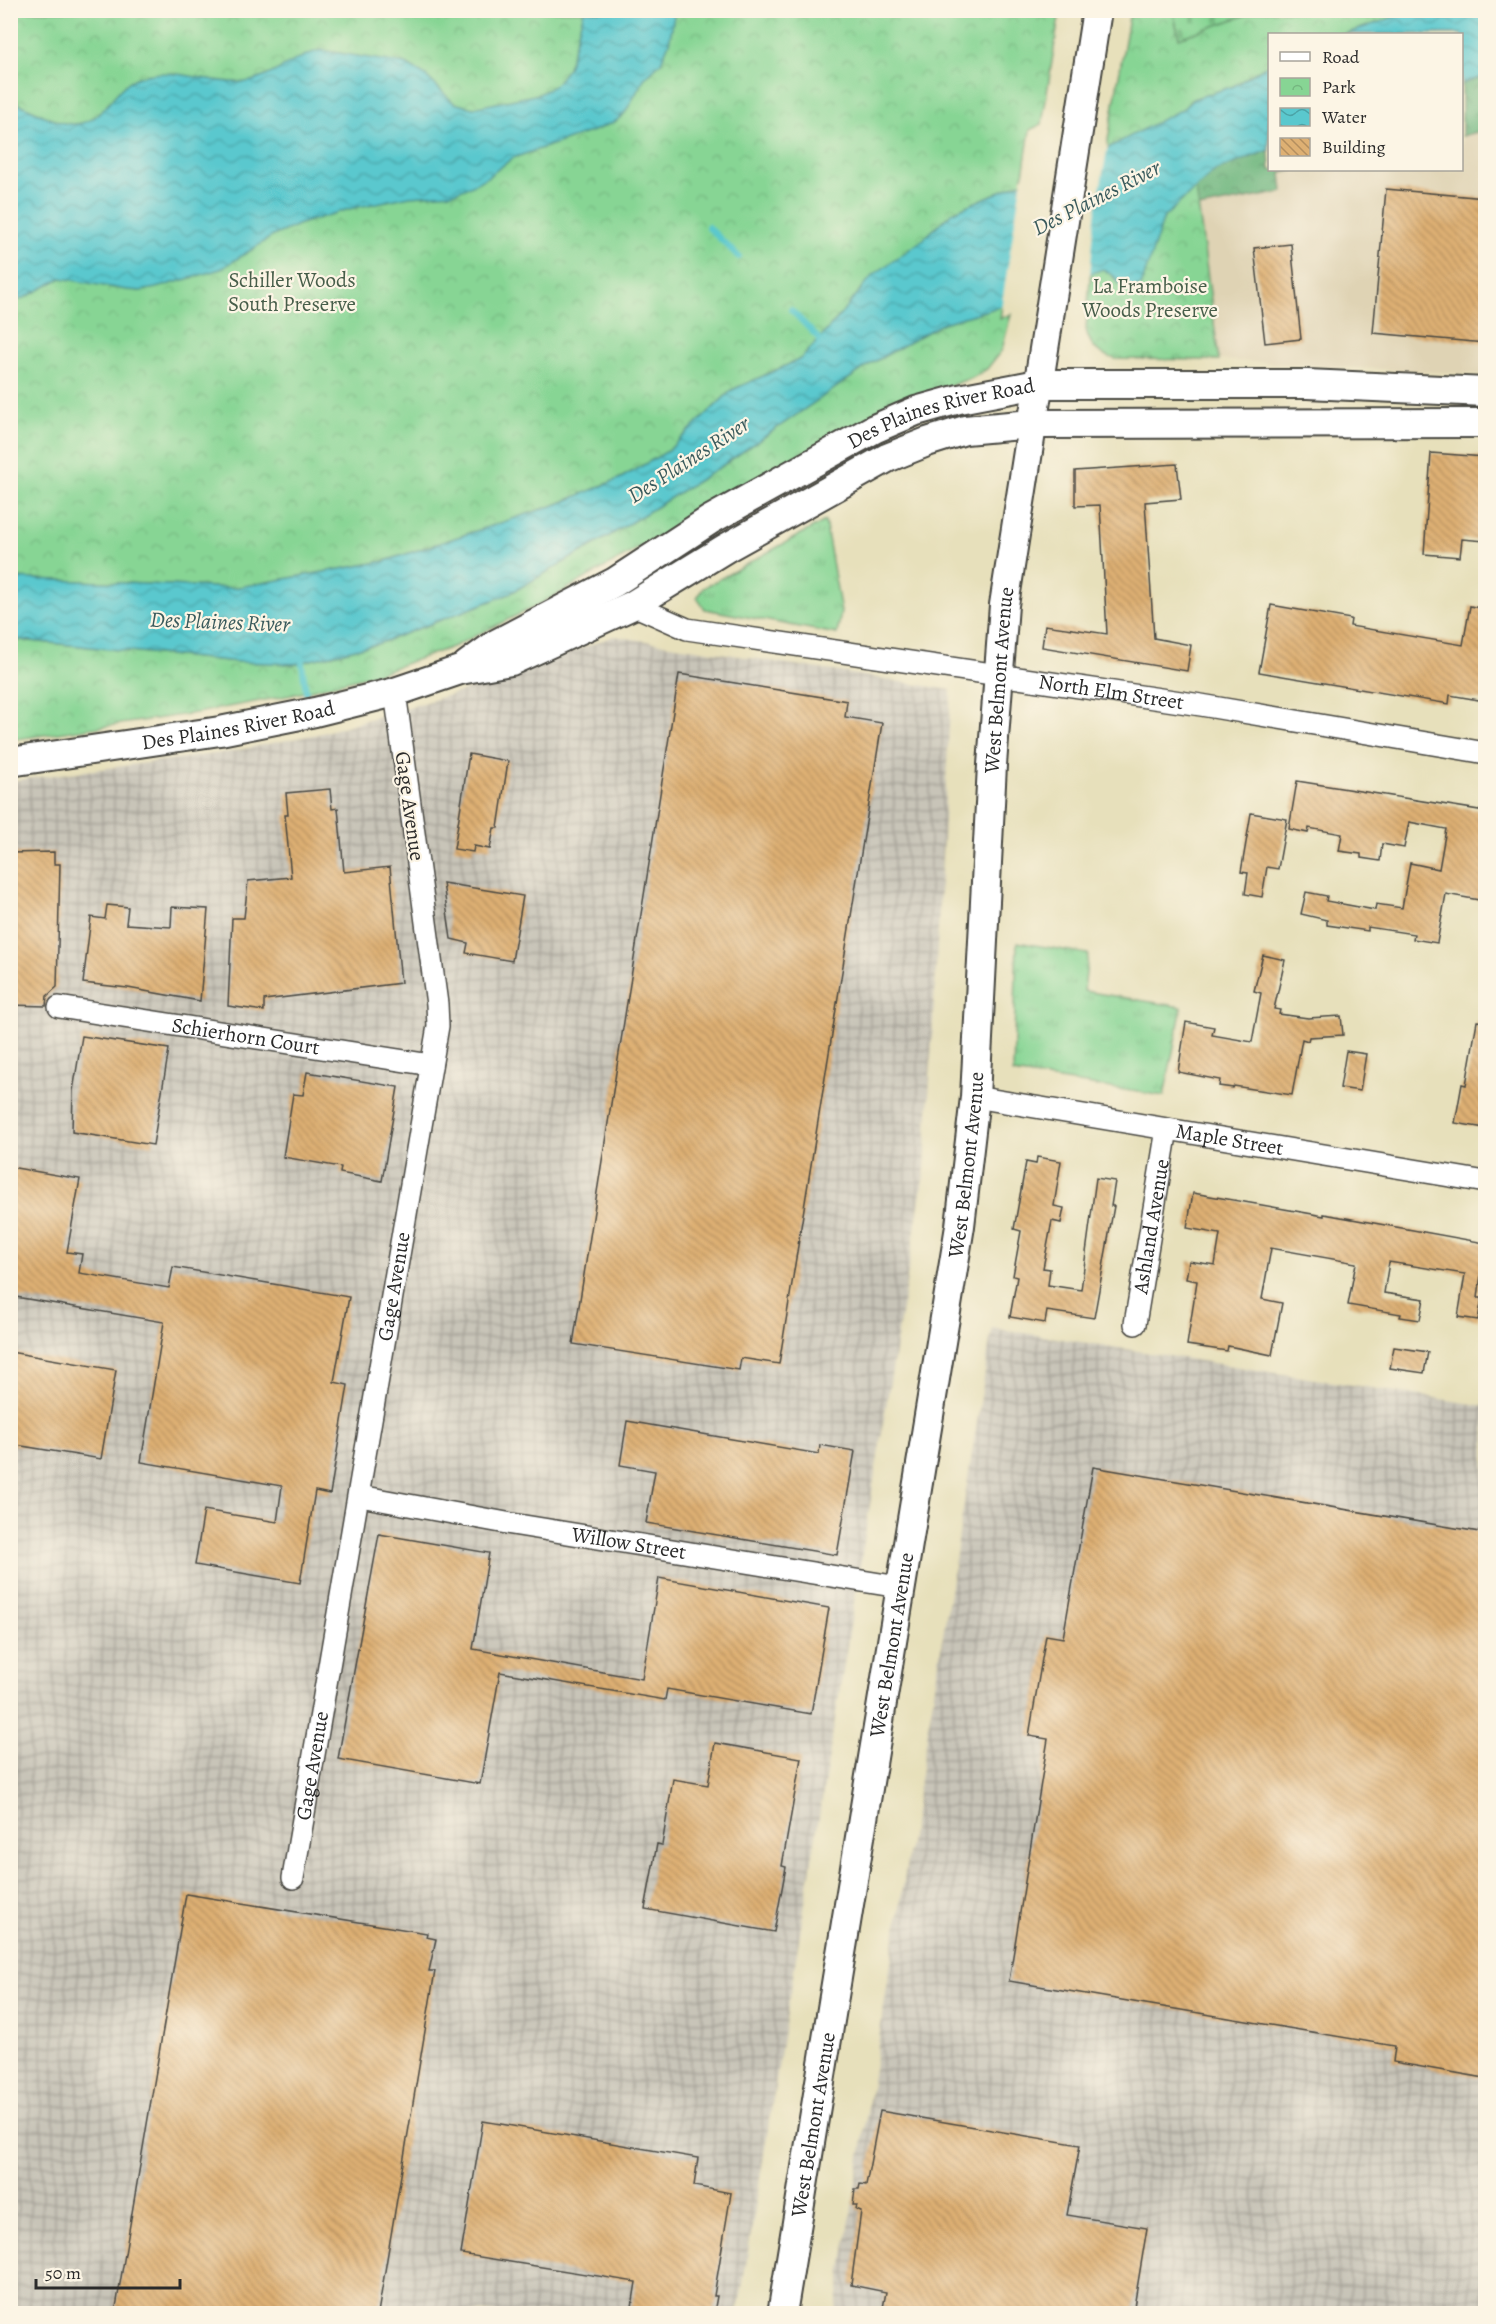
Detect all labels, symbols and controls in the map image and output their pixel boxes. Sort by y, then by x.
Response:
legend [1268,33,1463,171]
text: Road [1322,45,1360,69]
text: Park [1322,75,1356,99]
text: Water [1321,105,1367,129]
text: Building [1322,135,1386,159]
water label: Des Plaines River [1027,152,1167,243]
park label: Schiller Woods South Preserve [228,266,356,318]
park label: La Framboise Woods Preserve [1081,272,1218,324]
street label: Des Plaines River Road [842,371,1038,455]
water label: Des Plaines River [622,408,757,511]
street label: West Belmont Avenue [977,585,1021,775]
water label: Des Plaines River [150,605,292,639]
street label: North Elm Street [1037,667,1186,716]
street label: Des Plaines River Road [140,693,338,756]
street label: Gage Avenue [388,749,432,863]
street label: Schierhorn Court [170,1011,322,1061]
street label: West Belmont Avenue [941,1071,990,1261]
street label: Maple Street [1173,1117,1286,1162]
street label: Ashland Avenue [1126,1157,1176,1297]
street label: Gage Avenue [371,1230,417,1343]
street label: Willow Street [569,1520,688,1566]
street label: West Belmont Avenue [862,1550,920,1740]
street label: Gage Avenue [289,1709,335,1822]
street label: West Belmont Avenue [784,2030,842,2220]
scale bar [36,2252,180,2290]
text: 50 m [45,2261,81,2285]

